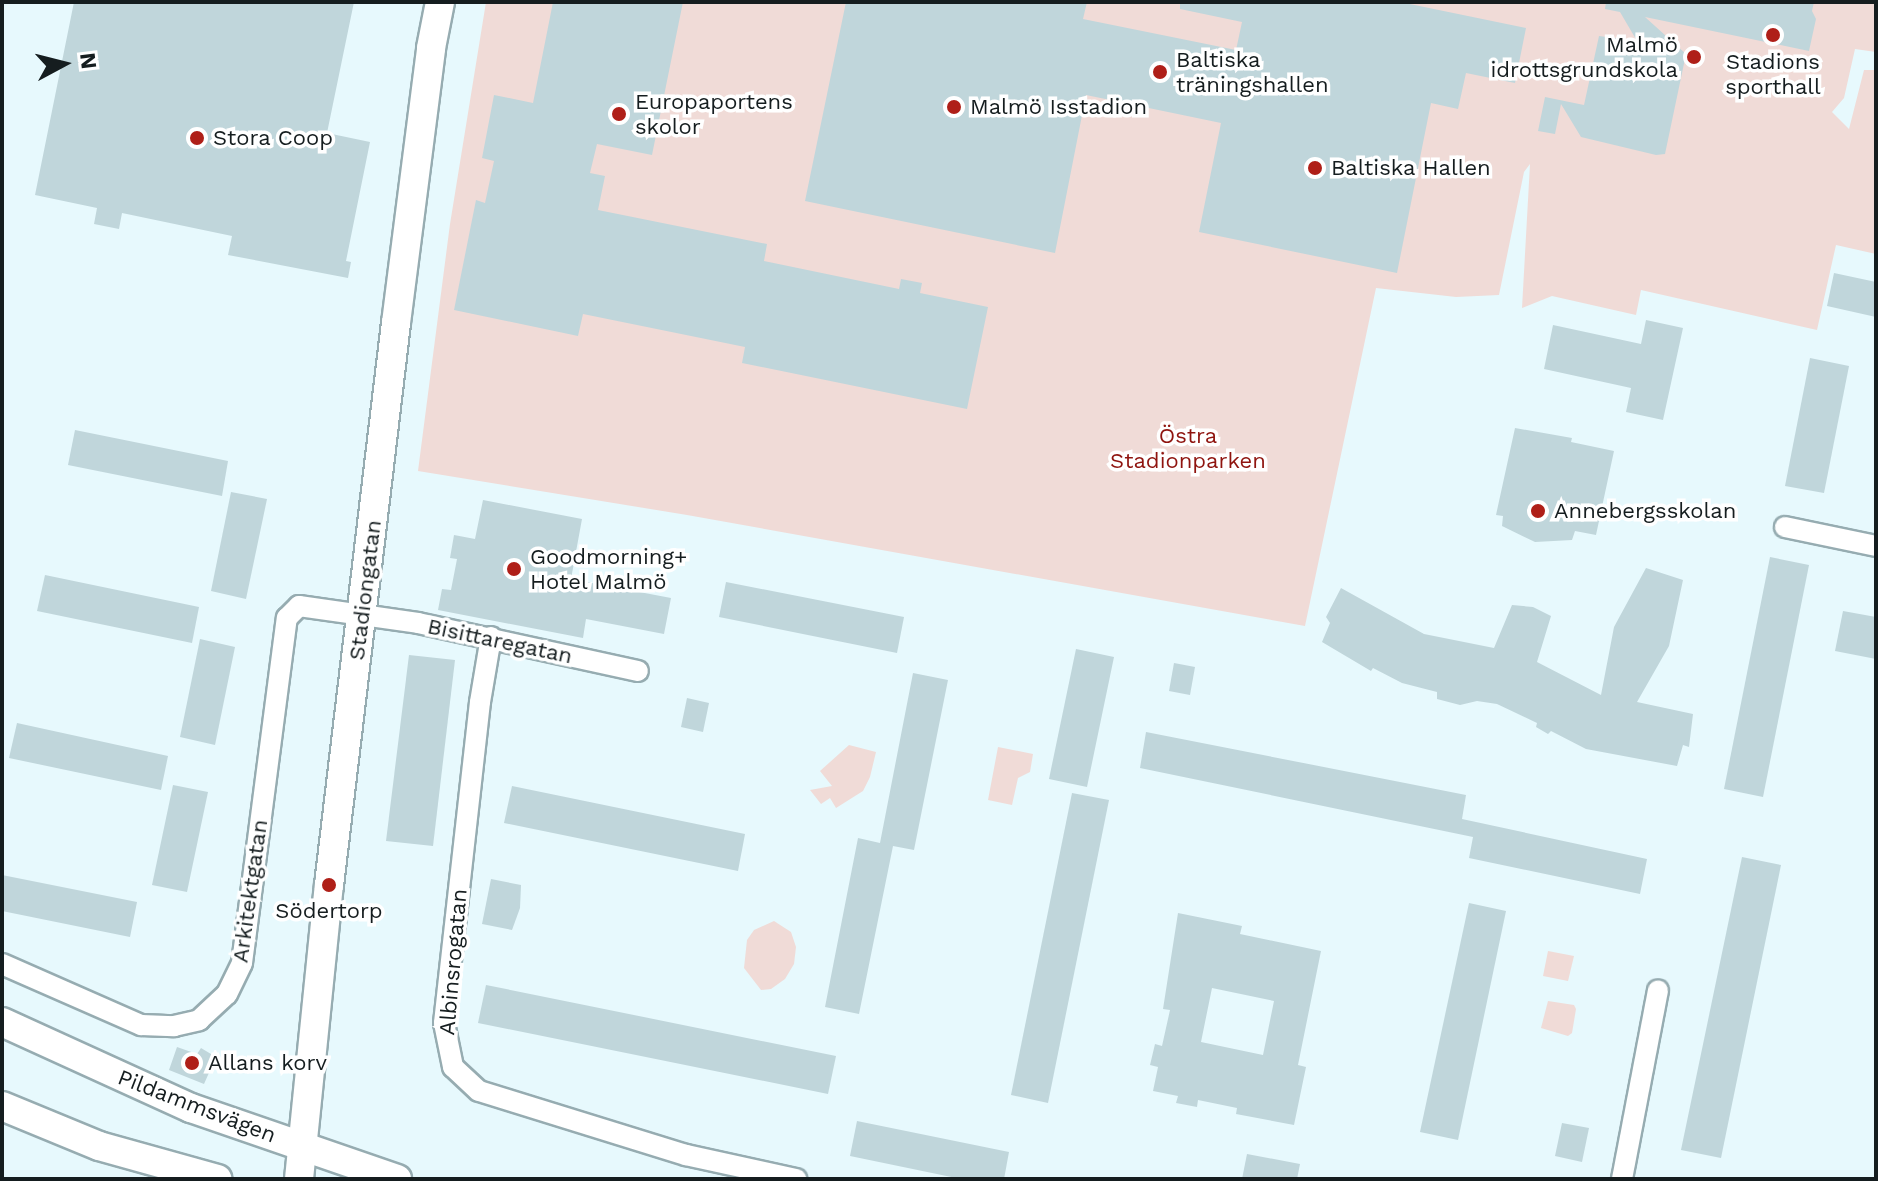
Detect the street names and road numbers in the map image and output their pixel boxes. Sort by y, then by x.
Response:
street label: Stadiongatan [343,518,387,662]
street label: Bisittaregatan [425,613,575,669]
street label: Arkitektgatan [227,818,273,964]
street label: Albinsrogatan [433,888,473,1036]
street label: Pildammsvägen [114,1064,280,1148]

